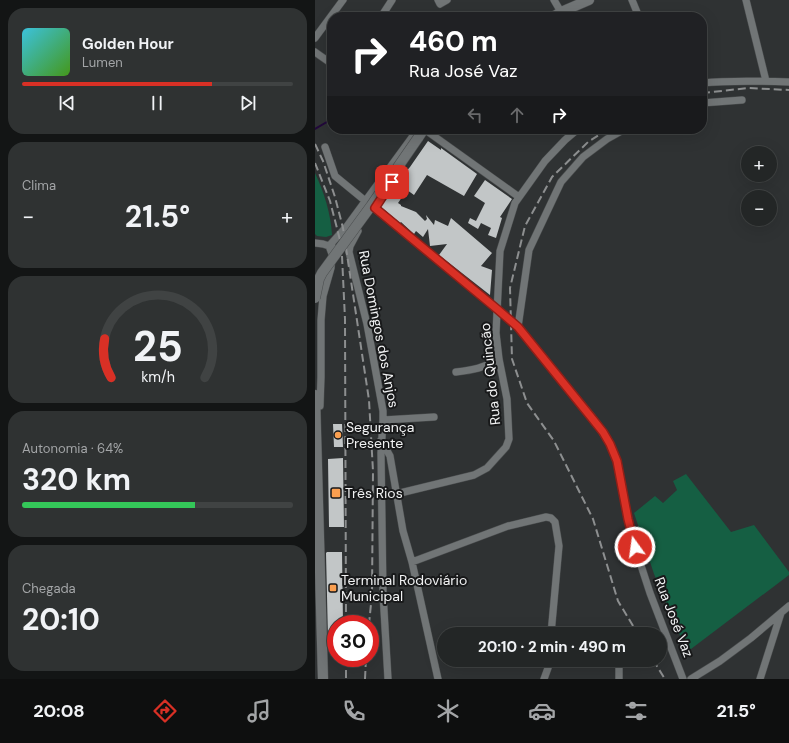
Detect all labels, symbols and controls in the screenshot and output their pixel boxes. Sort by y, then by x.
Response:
text: 460 m [409,23,498,60]
icon: right [343,28,395,80]
text: Golden Hour [82,34,174,54]
text: Lumen [82,54,123,71]
text: Rua José Vaz [409,59,517,83]
icon: previous [56,92,78,114]
icon: pause [146,92,168,114]
icon: next [237,92,259,114]
icon: left [464,104,486,126]
icon: ahead [506,104,528,126]
icon: right [548,104,570,126]
map controls [741,146,777,226]
button: + [741,146,777,182]
pin [375,165,409,199]
icon: arrive [381,171,403,193]
text: Clima [22,177,56,194]
button: − [741,190,777,226]
text: 21.5° [125,197,190,236]
text: − [22,202,34,231]
text: + [281,202,293,231]
street label: Rua Domingos dos Anjos [355,249,403,409]
text: 25 [133,319,182,373]
street label: Rua do Quincão [476,322,504,426]
text: km/h [141,367,174,385]
place label: Segurança Presente [346,418,414,452]
marker: Segurança Presente [333,430,343,440]
text: Autonomia · 64% [22,440,123,457]
text: 320 km [22,460,131,499]
place label: Três Rios [345,484,403,502]
marker: Três Rios [330,487,342,499]
position arrow [614,526,656,568]
place label: Terminal Rodoviário Municipal [341,571,467,605]
street label: Rua José Vaz [650,574,698,660]
text: Chegada [22,580,76,597]
marker: Terminal Rodoviário Municipal [328,583,338,593]
text: 20:10 [22,600,100,639]
speed limit sign: 30 [327,615,379,667]
text: 20:10 · 2 min · 490 m [478,637,626,657]
icon: directions [151,697,179,725]
icon: music [245,697,273,725]
icon: phone [340,697,368,725]
icon: climate [434,697,462,725]
icon: car [528,697,556,725]
icon: filters [622,697,650,725]
text: 20:08 [33,699,85,723]
text: 21.5° [717,699,756,723]

